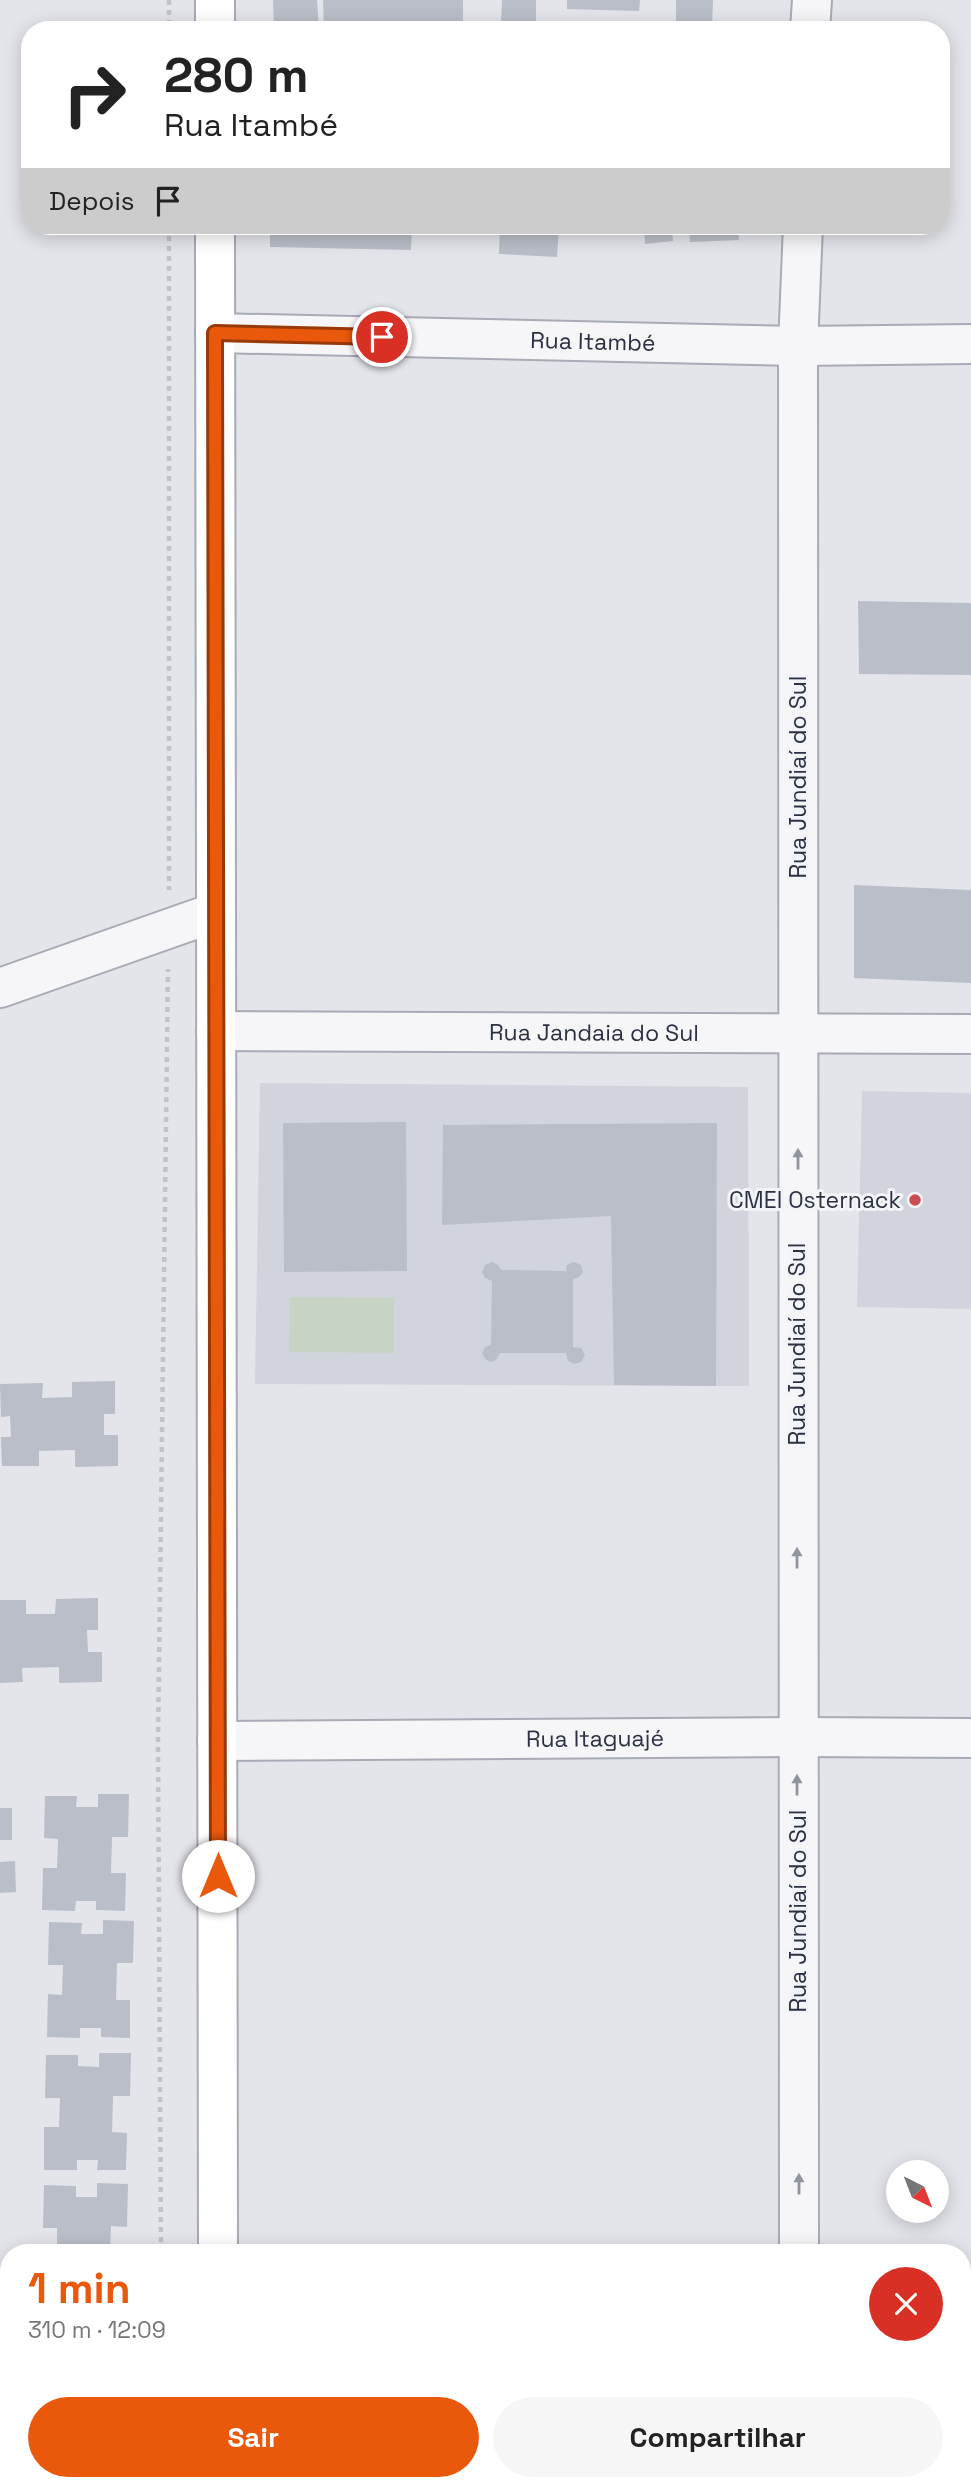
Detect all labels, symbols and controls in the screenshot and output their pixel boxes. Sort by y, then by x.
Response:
text: 280 m [164,44,309,106]
icon: right [49,49,140,140]
text: Rua Itambé [164,105,338,145]
icon: arrive [149,182,187,220]
text: Depois [49,184,135,218]
pin [352,307,412,367]
icon: arrive [363,318,401,356]
street label: Rua Itambé [530,325,656,358]
street label: Rua Jundiaí do Sul [783,676,813,878]
street label: Rua Jandaia do Sul [489,1017,699,1048]
one-way arrow [792,1147,804,1169]
place label: CMEI Osternack [729,1185,901,1215]
marker: CMEI Osternack [907,1192,923,1208]
street label: Rua Jundiaí do Sul [782,1243,812,1445]
one-way arrow [791,1546,803,1568]
street label: Rua Itaguajé [526,1723,664,1754]
one-way arrow [791,1774,803,1796]
street label: Rua Jundiaí do Sul [783,1810,813,2012]
position arrow [181,1839,255,1913]
north arrow [886,2160,948,2222]
map controls [886,2160,949,2223]
one-way arrow [793,2173,805,2195]
text: 1 min [28,2262,131,2315]
button: close [869,2267,943,2341]
text: 310 m · 12:09 [28,2315,166,2345]
button: Sair [28,2397,479,2477]
button: Compartilhar [493,2397,943,2477]

